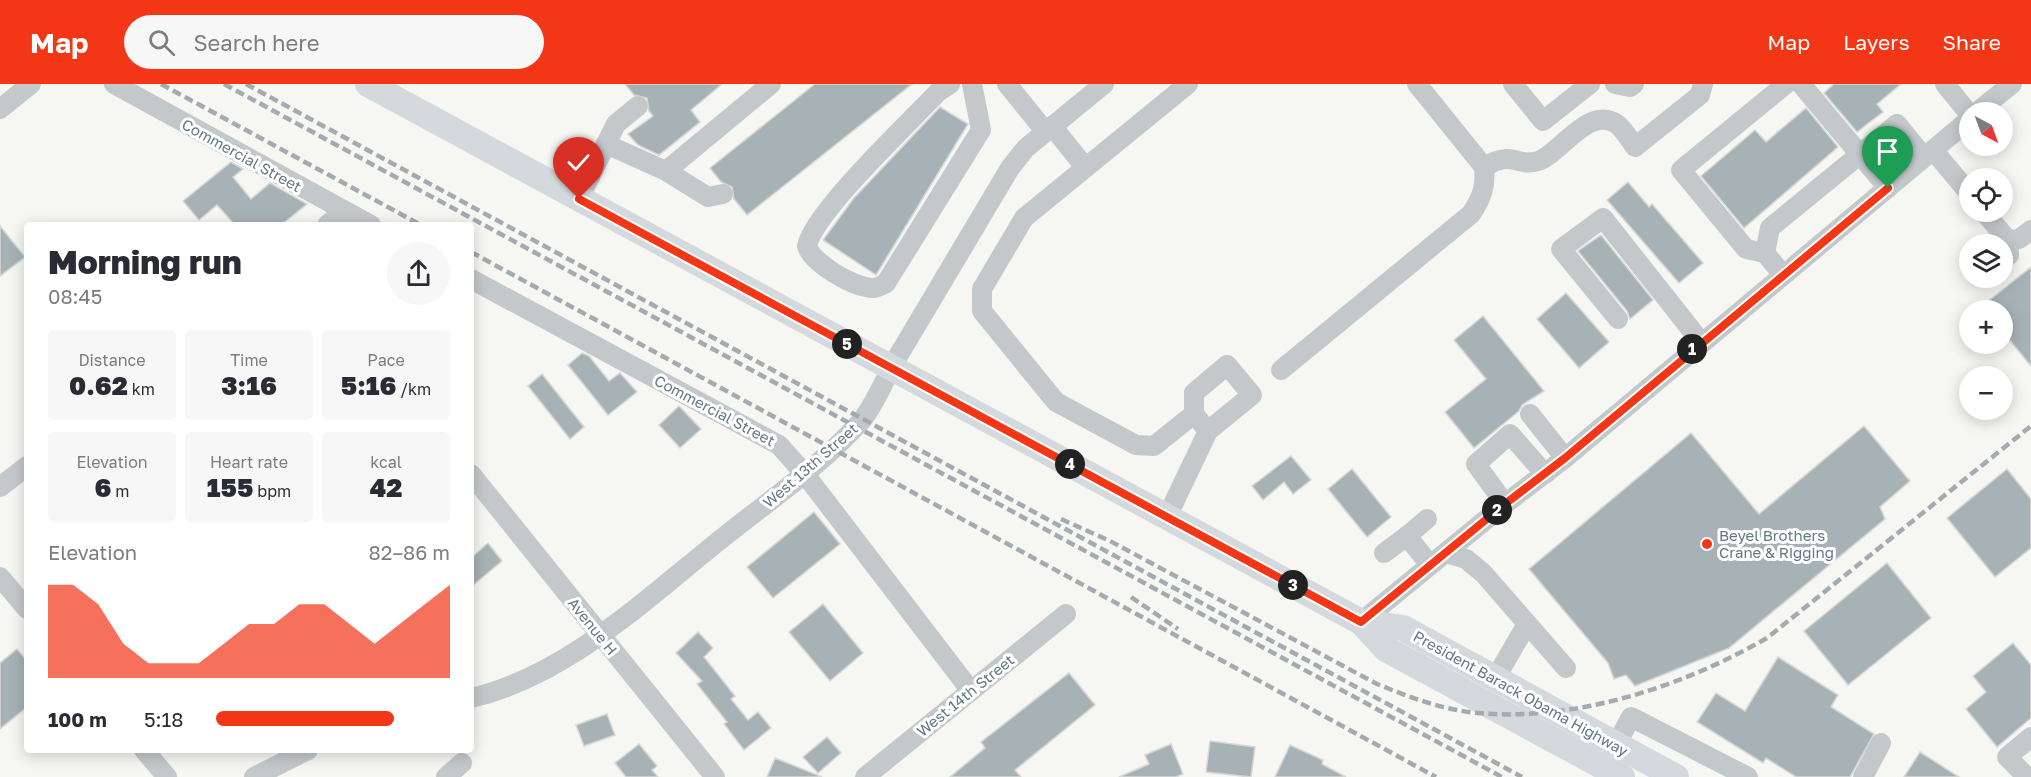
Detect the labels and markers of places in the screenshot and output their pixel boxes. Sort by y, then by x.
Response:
pin [1862,126,1913,188]
pin [553,137,604,199]
pin: 5 [832,329,862,359]
pin: 1 [1677,334,1707,364]
pin: 4 [1055,449,1085,479]
pin: 2 [1482,495,1512,525]
place label: Beyel Brothers Crane & Rigging [1719,526,1834,561]
marker: Beyel Brothers Crane & Rigging [1700,537,1714,551]
pin: 3 [1278,570,1308,600]

